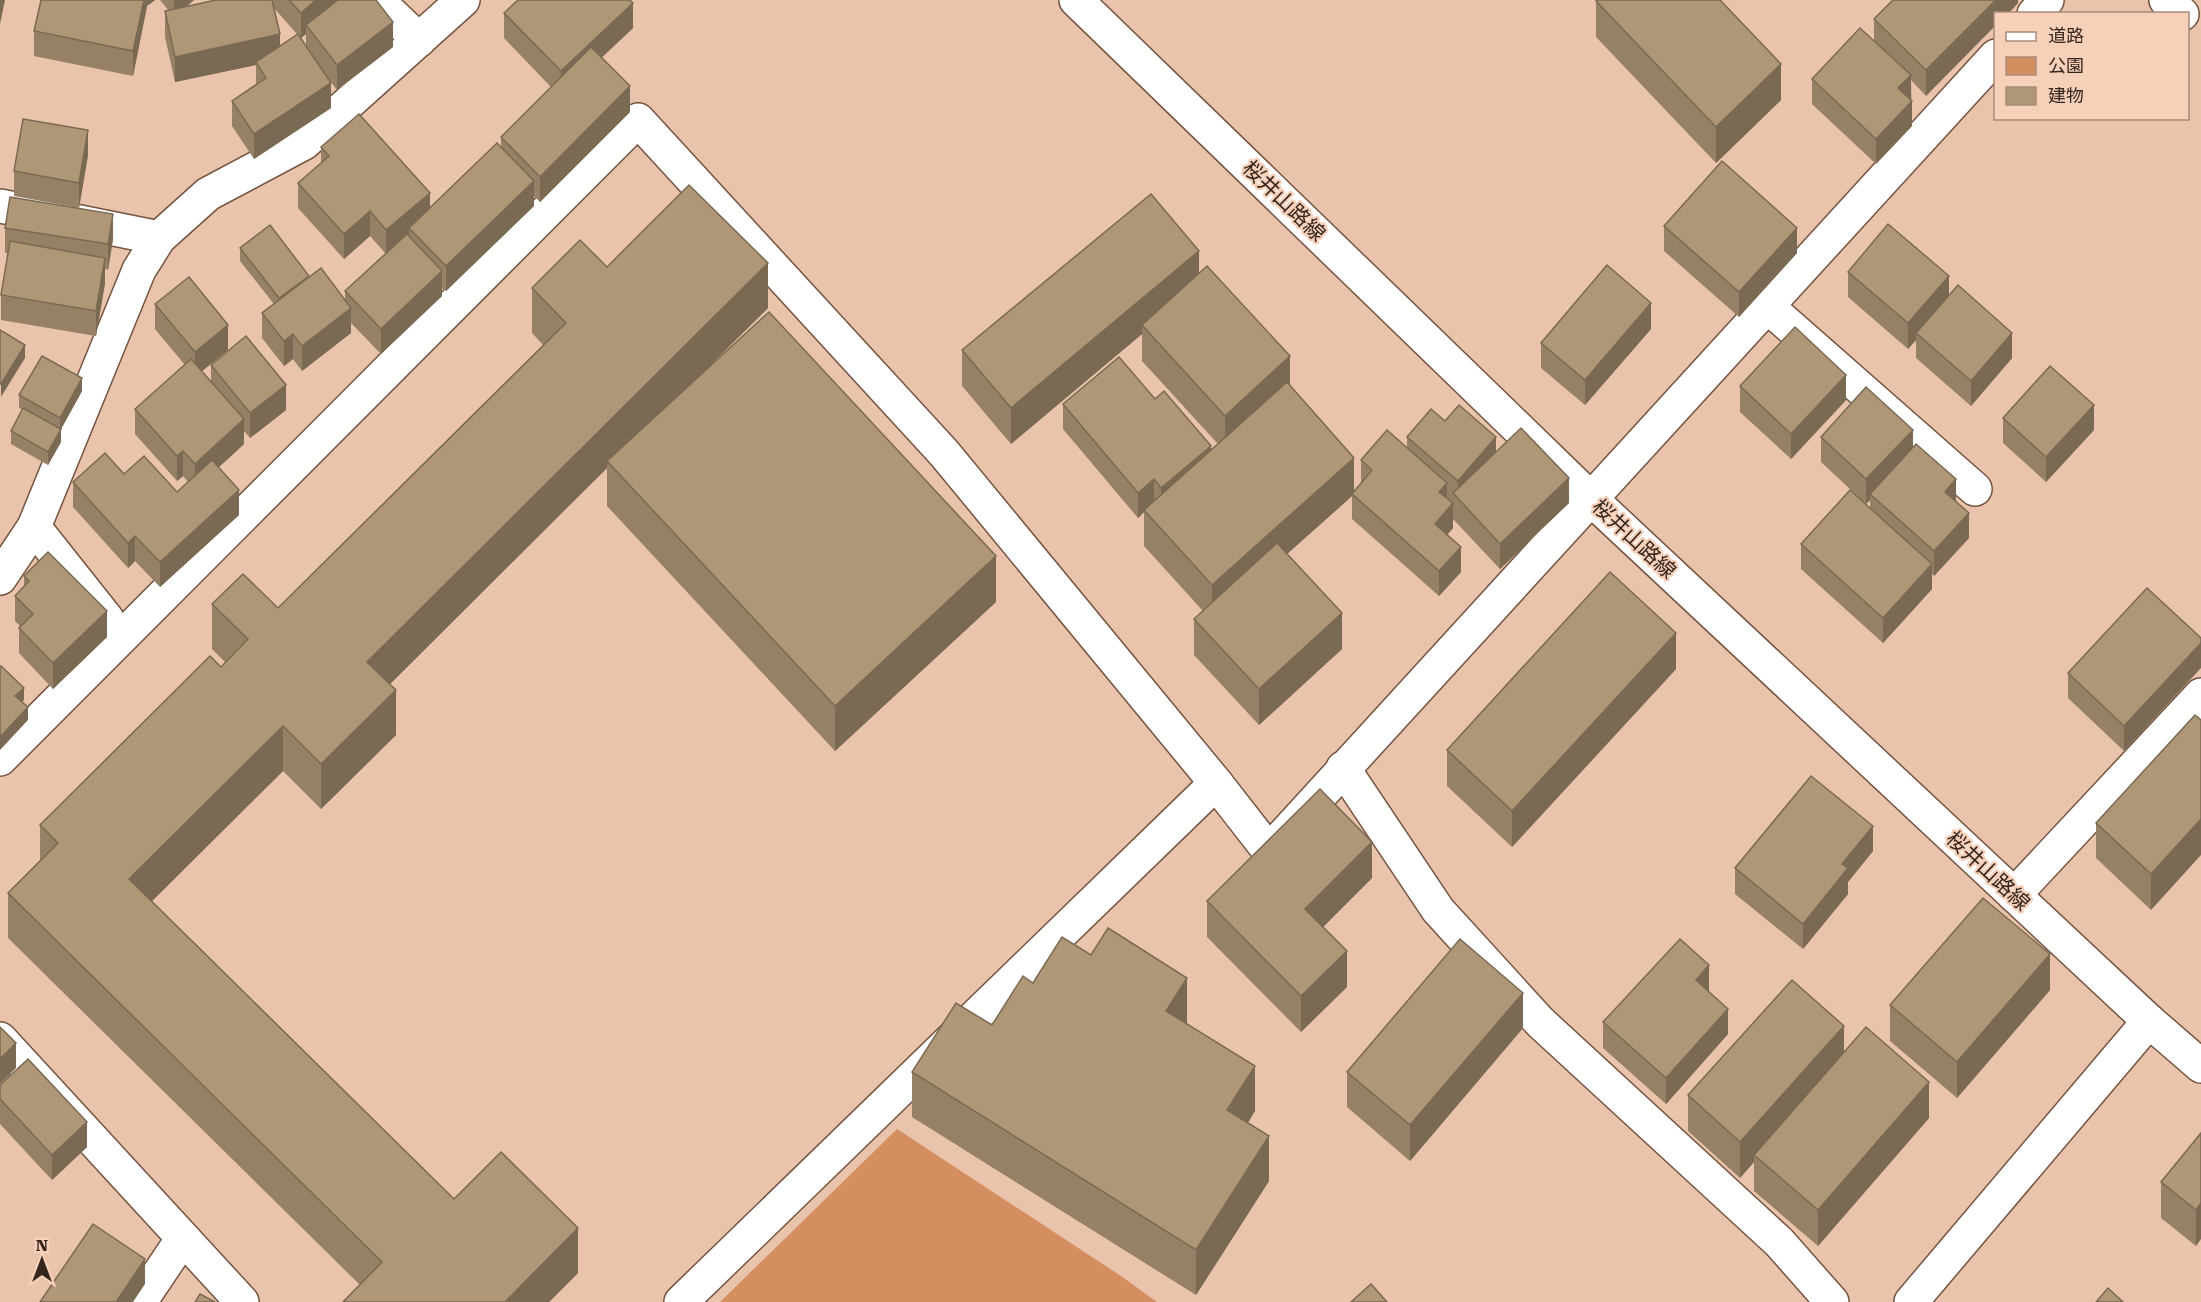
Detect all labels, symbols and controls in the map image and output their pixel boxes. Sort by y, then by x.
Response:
legend [1994,12,2189,120]
text: 道路 [2048,25,2084,46]
text: 公園 [2048,55,2084,76]
text: 建物 [2048,85,2084,106]
street label: 桜井山路線 [1238,156,1330,246]
street label: 桜井山路線 [1587,494,1681,584]
street label: 桜井山路線 [1941,826,2035,916]
north arrow [12,1230,72,1290]
text: N [36,1236,48,1255]

